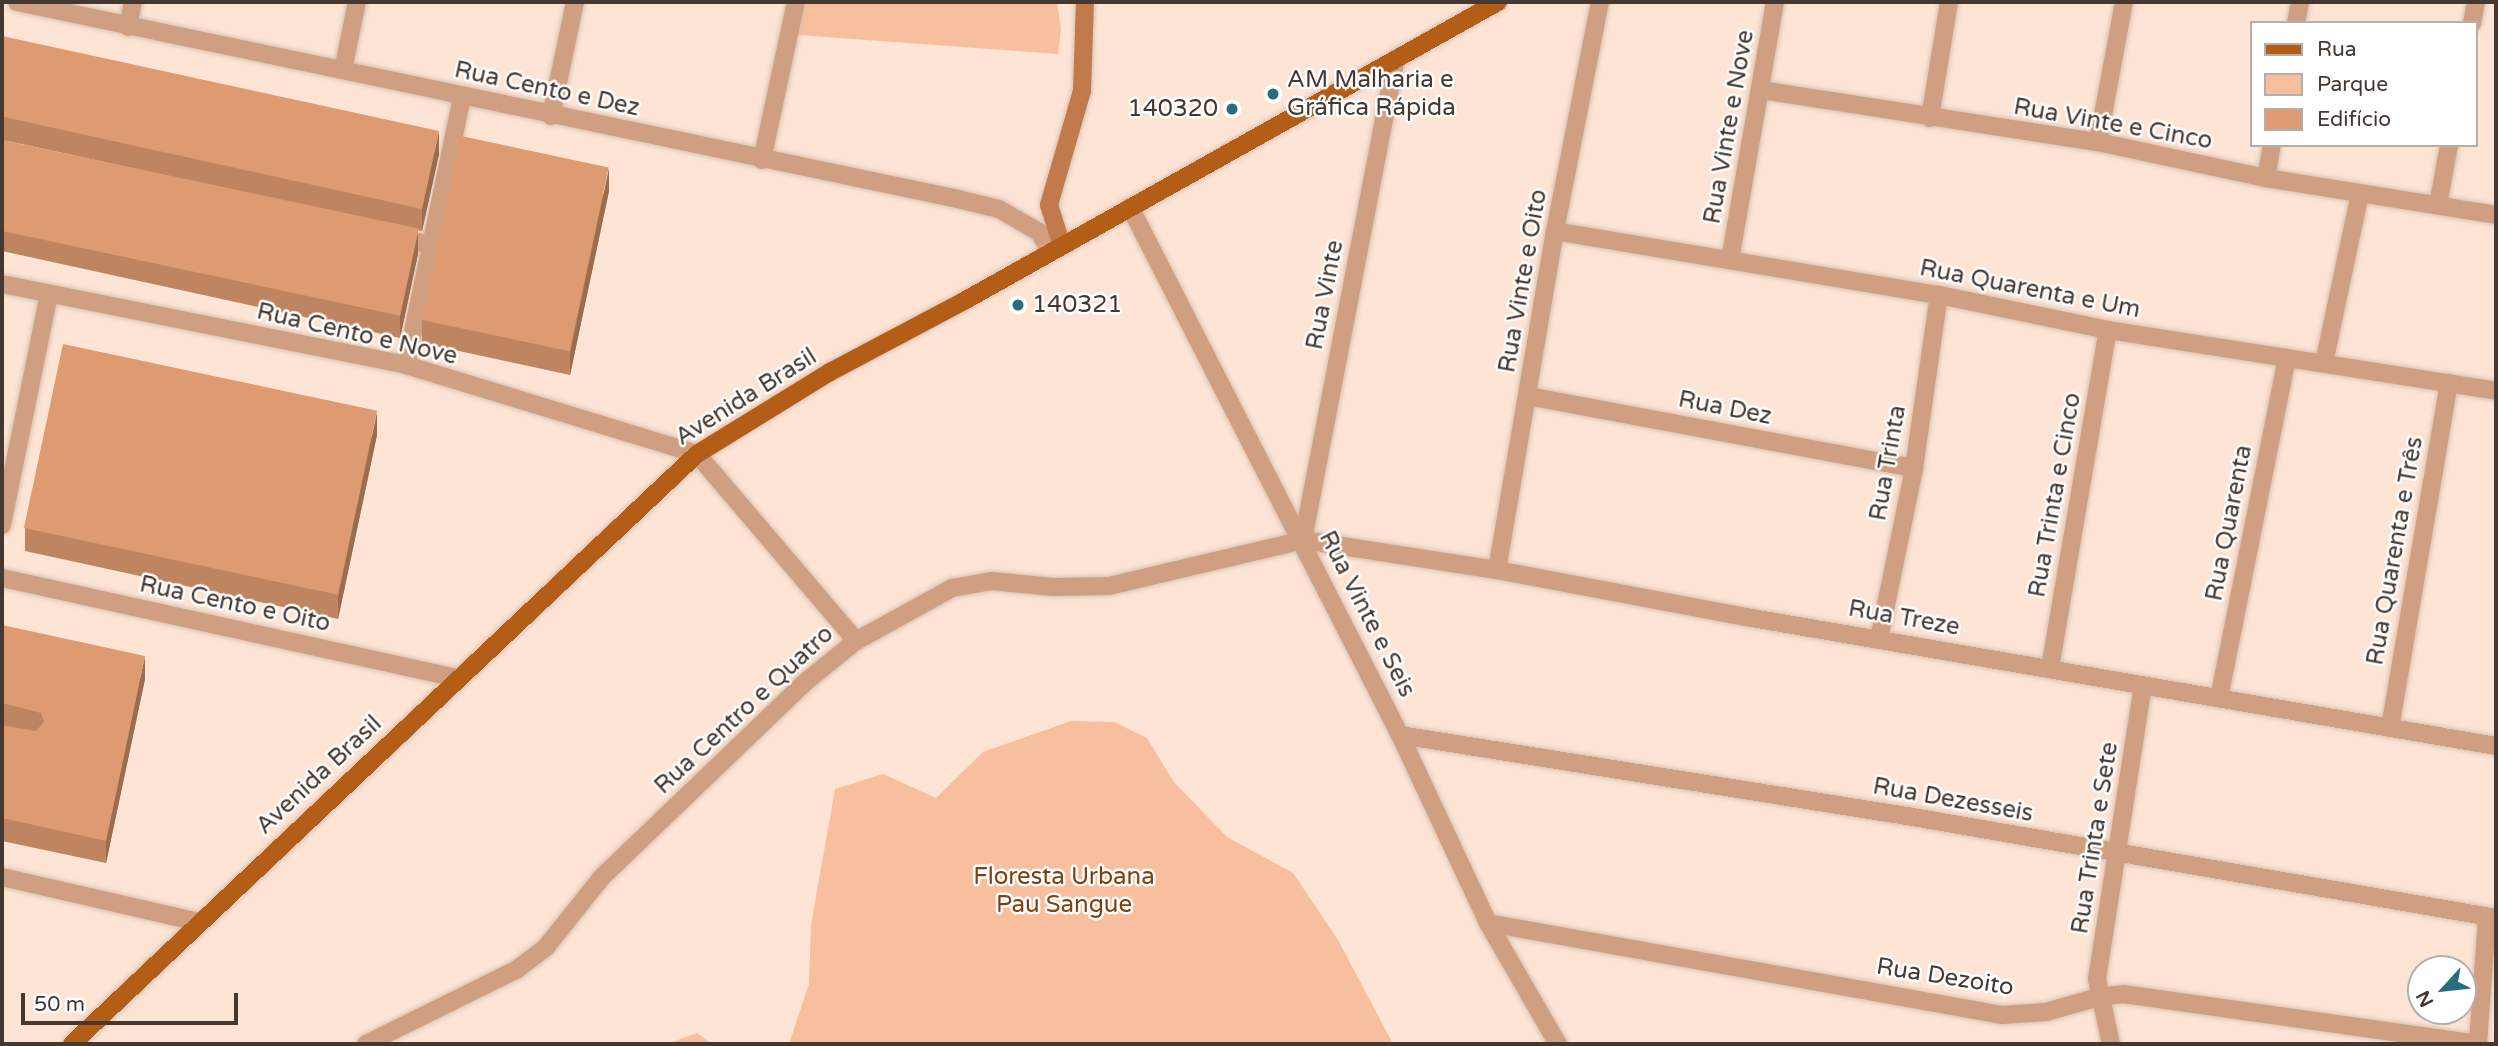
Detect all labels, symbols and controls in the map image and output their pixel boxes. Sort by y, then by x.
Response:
legend [2250,21,2477,147]
street label: Rua Vinte e Nove [1698,28,1760,226]
text: Rua [2317,37,2357,62]
street label: Rua Cento e Dez [452,55,642,123]
place label: AM Malharia e Gráfica Rápida [1287,66,1456,122]
text: Parque [2317,72,2388,97]
marker: AM Malharia e Gráfica Rápida [1265,86,1281,102]
street label: Rua Vinte e Cinco [2011,92,2215,156]
place label: 140320 [1128,95,1218,123]
marker: 140320 [1224,101,1240,117]
text: Edifício [2317,107,2391,132]
street label: Rua Vinte e Oito [1493,187,1553,375]
street label: Rua Vinte [1300,238,1350,352]
street label: Rua Quarenta e Um [1917,253,2143,325]
place label: 140321 [1032,291,1122,319]
street label: Rua Cento e Nove [254,297,460,371]
marker: 140321 [1010,297,1026,313]
street label: Avenida Brasil [670,342,822,452]
street label: Rua Dez [1676,385,1774,431]
street label: Rua Trinta e Cinco [2023,390,2087,600]
street label: Rua Trinta [1864,403,1912,523]
street label: Rua Quarenta e Três [2361,435,2429,667]
street label: Rua Quarenta [2200,443,2258,603]
street label: Rua Vinte e Seis [1313,526,1421,702]
street label: Rua Cento e Oito [137,570,333,638]
street label: Rua Treze [1846,594,1962,642]
street label: Rua Centro e Quatro [649,620,839,800]
street label: Avenida Brasil [250,709,388,841]
street label: Rua Trinta e Sete [2066,740,2124,936]
street label: Rua Dezesseis [1871,772,2035,828]
park label: Floresta Urbana Pau Sangue [973,863,1155,919]
street label: Rua Dezoito [1874,952,2016,1002]
north arrow [2407,955,2477,1025]
scale bar [24,979,242,1023]
text: N [2412,987,2438,1010]
text: 50 m [34,992,85,1017]

